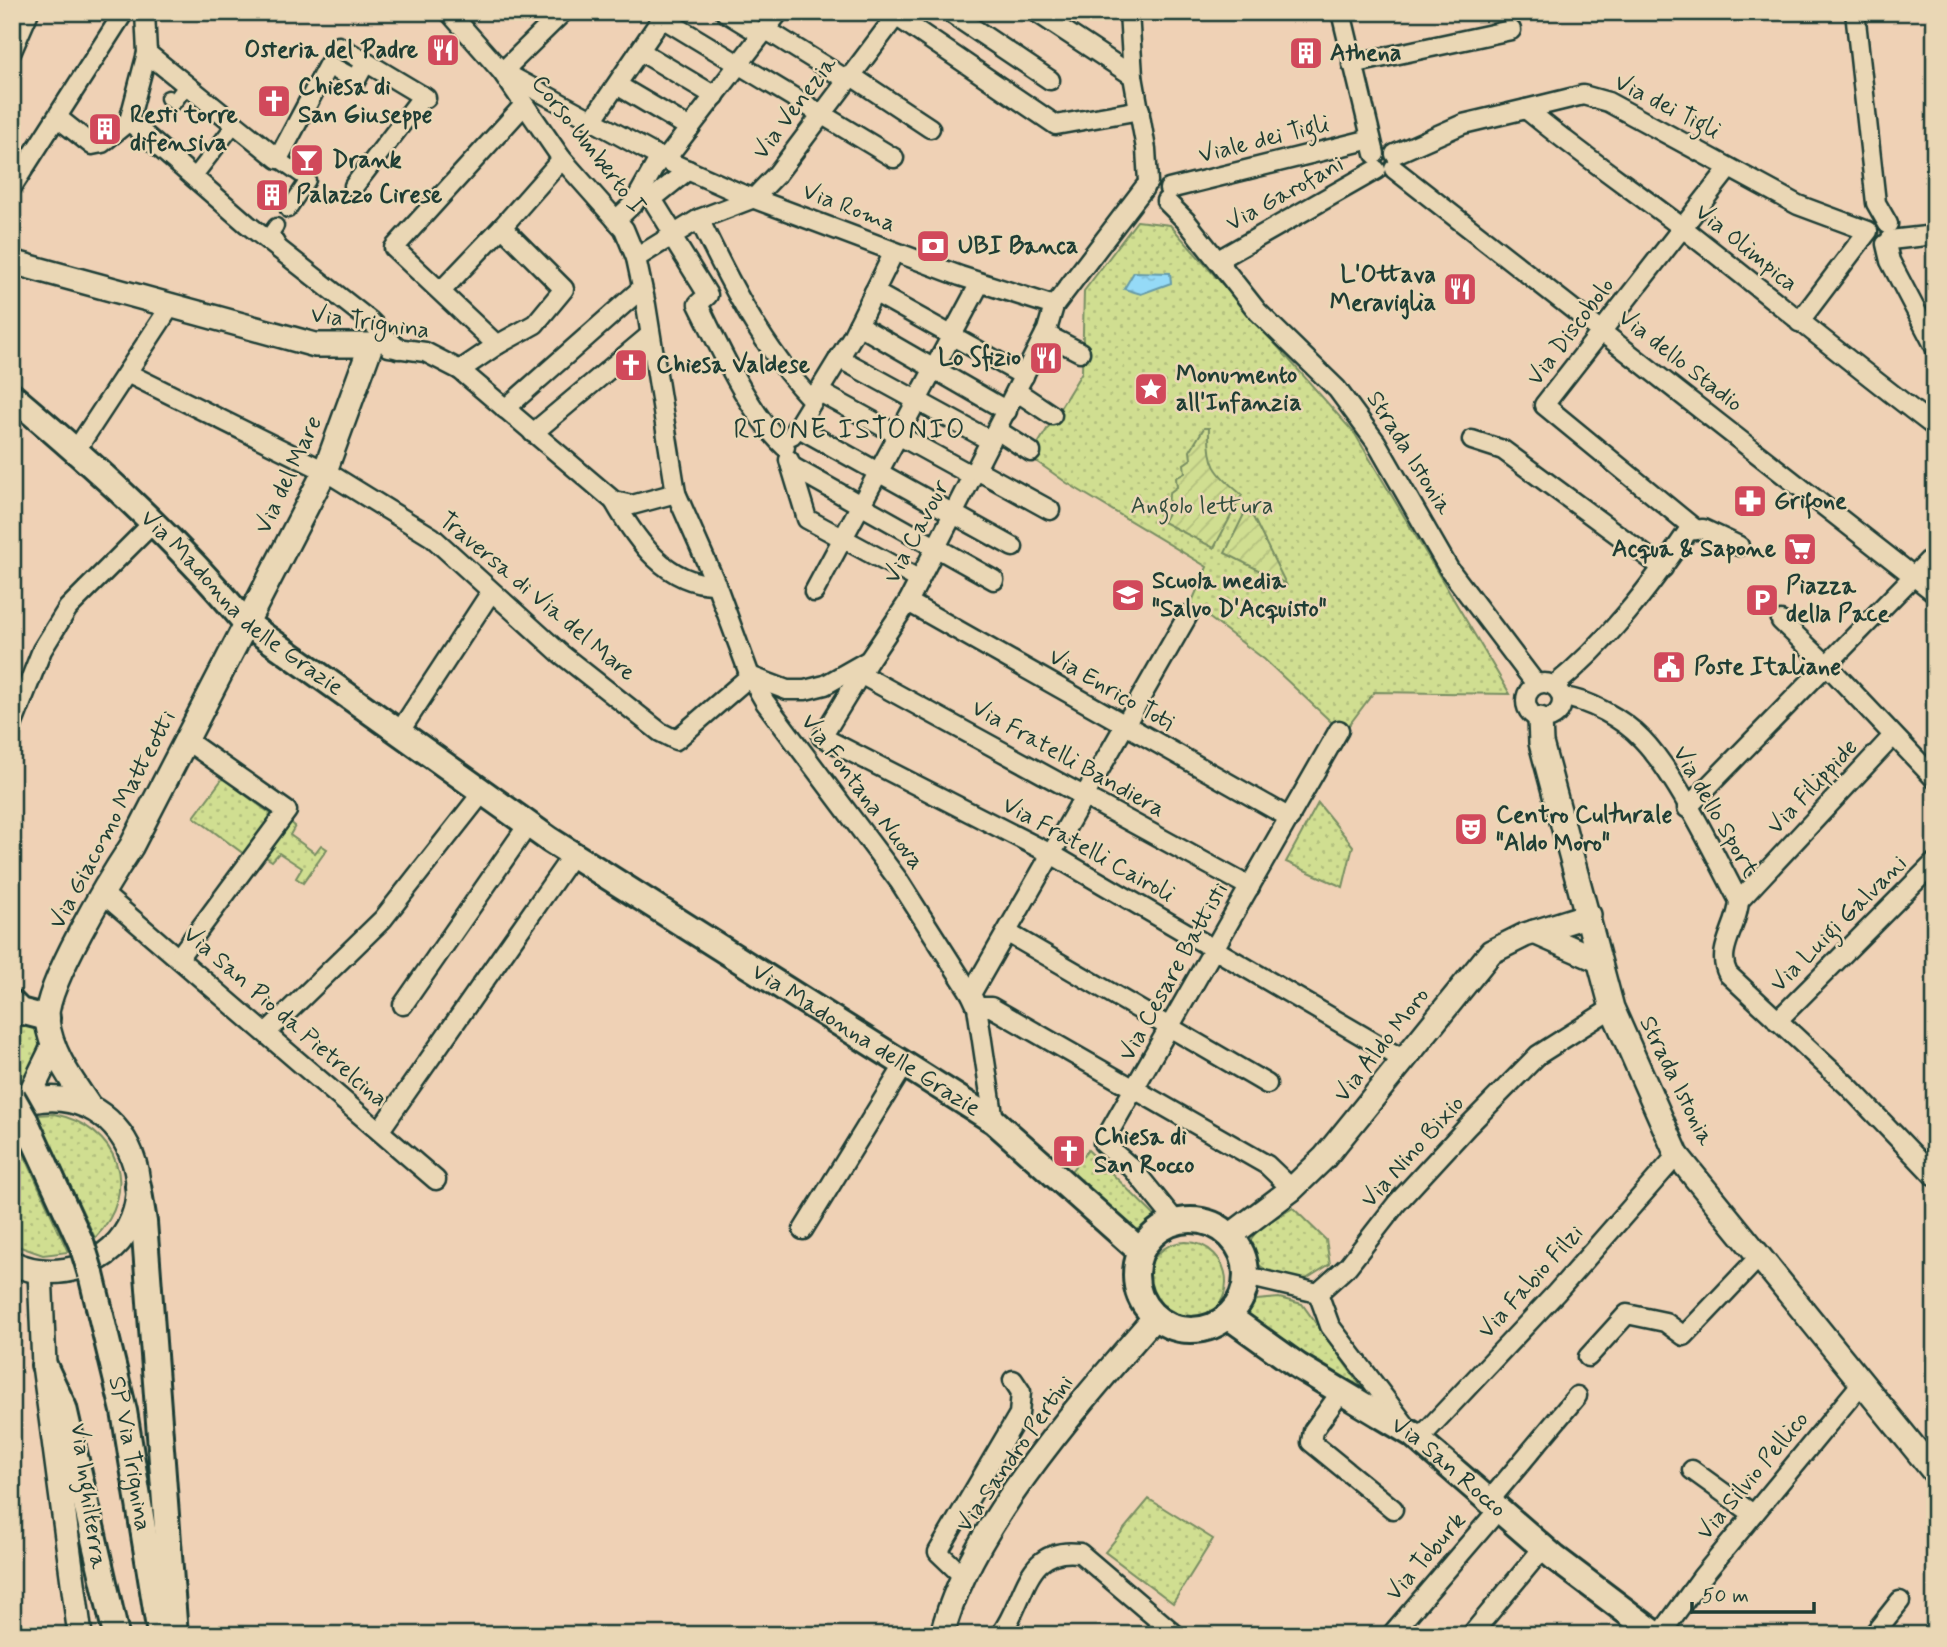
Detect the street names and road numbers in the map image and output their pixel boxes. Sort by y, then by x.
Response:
street label: Via Venezia [746,49,844,166]
street label: Via dei Tigli [1607,67,1725,150]
street label: Corso Umberto I [524,69,652,221]
street label: Viale dei Tigli [1195,109,1333,174]
street label: Via Garofani [1220,149,1350,239]
street label: Via Roma [798,176,900,240]
street label: Via Olimpica [1688,197,1804,299]
street label: Via Discobolo [1520,272,1622,392]
street label: Via Trignina [308,299,432,349]
street label: Via dello Stadio [1611,302,1749,420]
street label: Strada Istonia [1359,385,1460,521]
street label: Via del Mare [248,411,330,539]
street label: Via Cavour [877,474,958,589]
street label: Via Madonna delle Grazie [133,503,350,703]
street label: Traversa di Via del Mare [432,505,642,689]
street label: Via Enrico Toti [1042,641,1180,739]
street label: Via Fratelli Bandiera [966,693,1170,825]
street label: Via Giacomo Matteotti [42,705,184,935]
street label: Via Fontana Nuova [793,708,931,876]
street label: Via Filippide [1761,732,1865,842]
street label: Via dello Sport [1665,740,1765,884]
street label: Via Fratelli Cairoli [996,790,1180,910]
street label: Via Luigi Galvani [1764,849,1916,1001]
street label: Via Cesare Battisti [1112,877,1236,1067]
street label: Via San Pio da Pietrelcina [176,919,394,1115]
street label: Via Madonna delle Grazie [746,956,987,1124]
street label: Via Aldo Moro [1327,981,1437,1109]
street label: Strada Istonia [1631,1011,1721,1151]
street label: Via Nino Bixio [1354,1089,1472,1215]
street label: Via Fabio Filzi [1471,1218,1591,1346]
street label: Via Sandro Pertini [949,1369,1081,1539]
street label: SP Via Trignina [101,1373,159,1533]
street label: Via Silvio Pellico [1690,1405,1816,1547]
street label: Via San Rocco [1385,1409,1513,1525]
street label: Via Inghilterra [59,1421,114,1572]
street label: Via Toburk [1379,1506,1473,1608]

